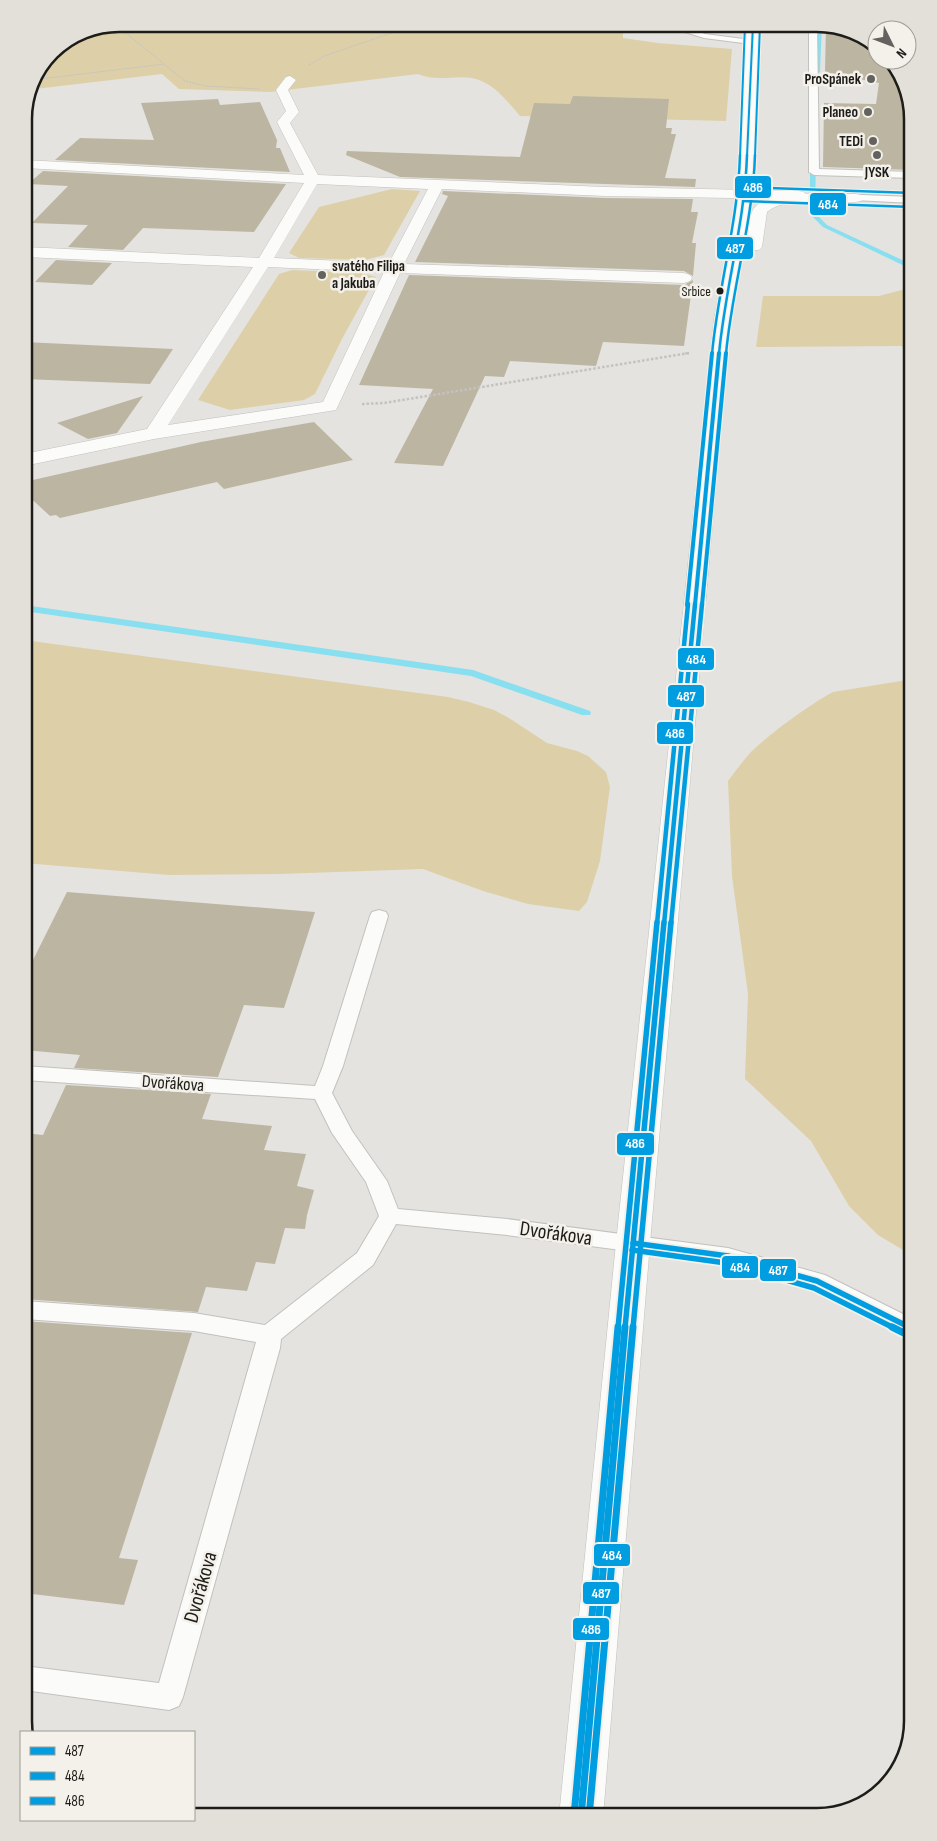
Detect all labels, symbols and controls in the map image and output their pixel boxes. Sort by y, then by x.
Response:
north arrow [867,20,917,70]
text: N [892,45,910,62]
place label: ProSpánek [804,70,862,89]
marker: ProSpánek [865,73,877,85]
place label: Planeo [822,103,858,122]
marker: Planeo [862,106,874,118]
place label: TEDi [839,132,863,151]
marker: TEDi [867,135,879,147]
marker: JYSK [871,149,883,161]
place label: JYSK [864,163,890,182]
line badge: 486 [734,175,772,199]
text: 486 [743,179,763,196]
line badge: 484 [809,192,847,216]
text: 484 [818,196,838,213]
line badge: 487 [716,236,754,260]
text: 487 [725,240,745,257]
place label: svatého Filipa a Jakuba [332,257,405,293]
marker: svatého Filipa a Jakuba [316,269,328,281]
place label: Srbice [681,283,711,300]
marker: Srbice [715,286,725,296]
line badge: 484 [677,647,715,671]
text: 484 [686,651,706,668]
line badge: 487 [667,684,705,708]
text: 487 [676,688,696,705]
line badge: 486 [656,721,694,745]
text: 486 [665,725,685,742]
street label: Dvořákova [141,1071,205,1096]
line badge: 486 [616,1132,655,1156]
text: 486 [625,1135,645,1152]
street label: Dvořákova [518,1216,594,1251]
line badge: 484 [721,1255,759,1279]
line badge: 487 [759,1258,797,1282]
text: 484 [730,1259,750,1276]
text: 487 [768,1262,788,1279]
line badge: 484 [593,1543,631,1567]
text: 484 [602,1547,622,1564]
street label: Dvořákova [178,1549,223,1626]
line badge: 487 [582,1581,620,1605]
text: 487 [591,1585,611,1602]
line badge: 486 [572,1617,610,1641]
text: 486 [581,1621,601,1638]
legend [20,1731,195,1821]
text: 487 [65,1742,84,1761]
text: 484 [65,1767,84,1786]
text: 486 [65,1792,84,1811]

